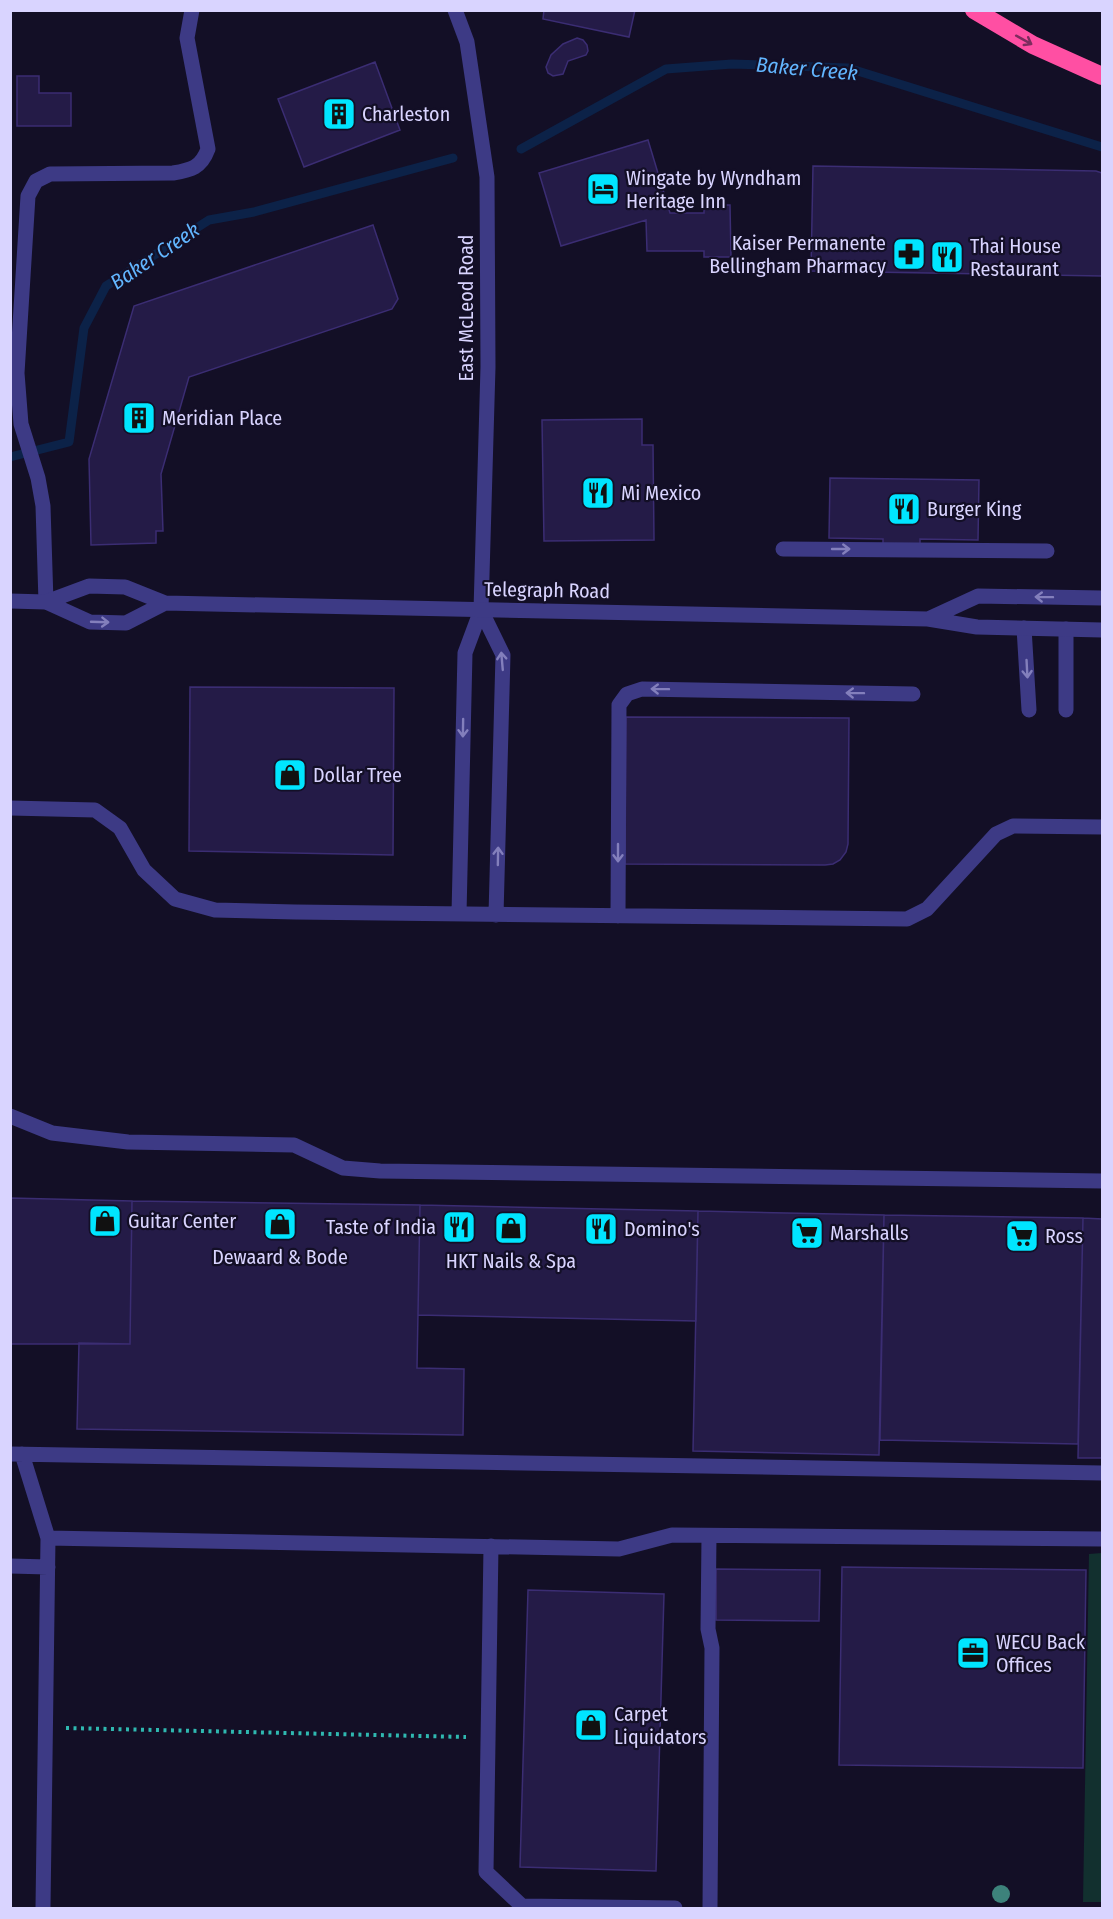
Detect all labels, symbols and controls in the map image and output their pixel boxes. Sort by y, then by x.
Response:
one-way arrow [1015,34,1032,46]
water label: Baker Creek [755,52,859,86]
building icon: Charleston [321,96,357,132]
place label: Charleston [362,102,450,126]
place label: Wingate by Wyndham Heritage Inn [626,166,801,213]
hotel icon: Wingate by Wyndham Heritage Inn [585,171,621,207]
water label: Baker Creek [105,217,205,295]
place label: Kaiser Permanente Bellingham Pharmacy [709,231,886,278]
street label: East McLeod Road [454,234,478,382]
place label: Thai House Restaurant [970,234,1061,281]
pharmacy icon: Kaiser Permanente Bellingham Pharmacy [891,236,927,272]
restaurant icon: Thai House Restaurant [929,239,965,275]
building icon: Meridian Place [121,400,157,436]
place label: Meridian Place [162,406,282,430]
restaurant icon: Mi Mexico [580,475,616,511]
place label: Mi Mexico [621,481,701,505]
restaurant icon: Burger King [886,491,922,527]
place label: Burger King [927,497,1022,521]
one-way arrow [831,543,851,555]
street label: Telegraph Road [484,577,610,603]
one-way arrow [1035,592,1055,603]
one-way arrow [89,617,109,628]
one-way arrow [496,652,507,672]
one-way arrow [1022,659,1033,679]
one-way arrow [650,684,670,695]
one-way arrow [845,687,865,699]
one-way arrow [457,718,469,738]
shop icon: Dollar Tree [272,757,308,793]
place label: Dollar Tree [313,763,402,787]
one-way arrow [612,842,624,862]
one-way arrow [492,847,504,867]
shop icon: Guitar Center [87,1203,123,1239]
shop icon: Dewaard & Bode [262,1206,298,1242]
place label: Guitar Center [128,1209,236,1233]
restaurant icon: Taste of India [441,1209,477,1245]
shop icon: HKT Nails & Spa [493,1210,529,1246]
restaurant icon: Domino's [583,1211,619,1247]
place label: Taste of India [326,1215,436,1239]
supermarket icon: Marshalls [789,1215,825,1251]
place label: Domino's [624,1217,700,1241]
supermarket icon: Ross [1004,1218,1040,1254]
place label: Marshalls [830,1221,909,1245]
place label: Ross [1045,1224,1083,1248]
place label: Dewaard & Bode [212,1245,348,1269]
place label: HKT Nails & Spa [446,1249,576,1273]
place label: WECU Back Offices [996,1630,1086,1677]
office icon: WECU Back Offices [955,1635,991,1671]
place label: Carpet Liquidators [614,1702,707,1749]
shop icon: Carpet Liquidators [573,1707,609,1743]

